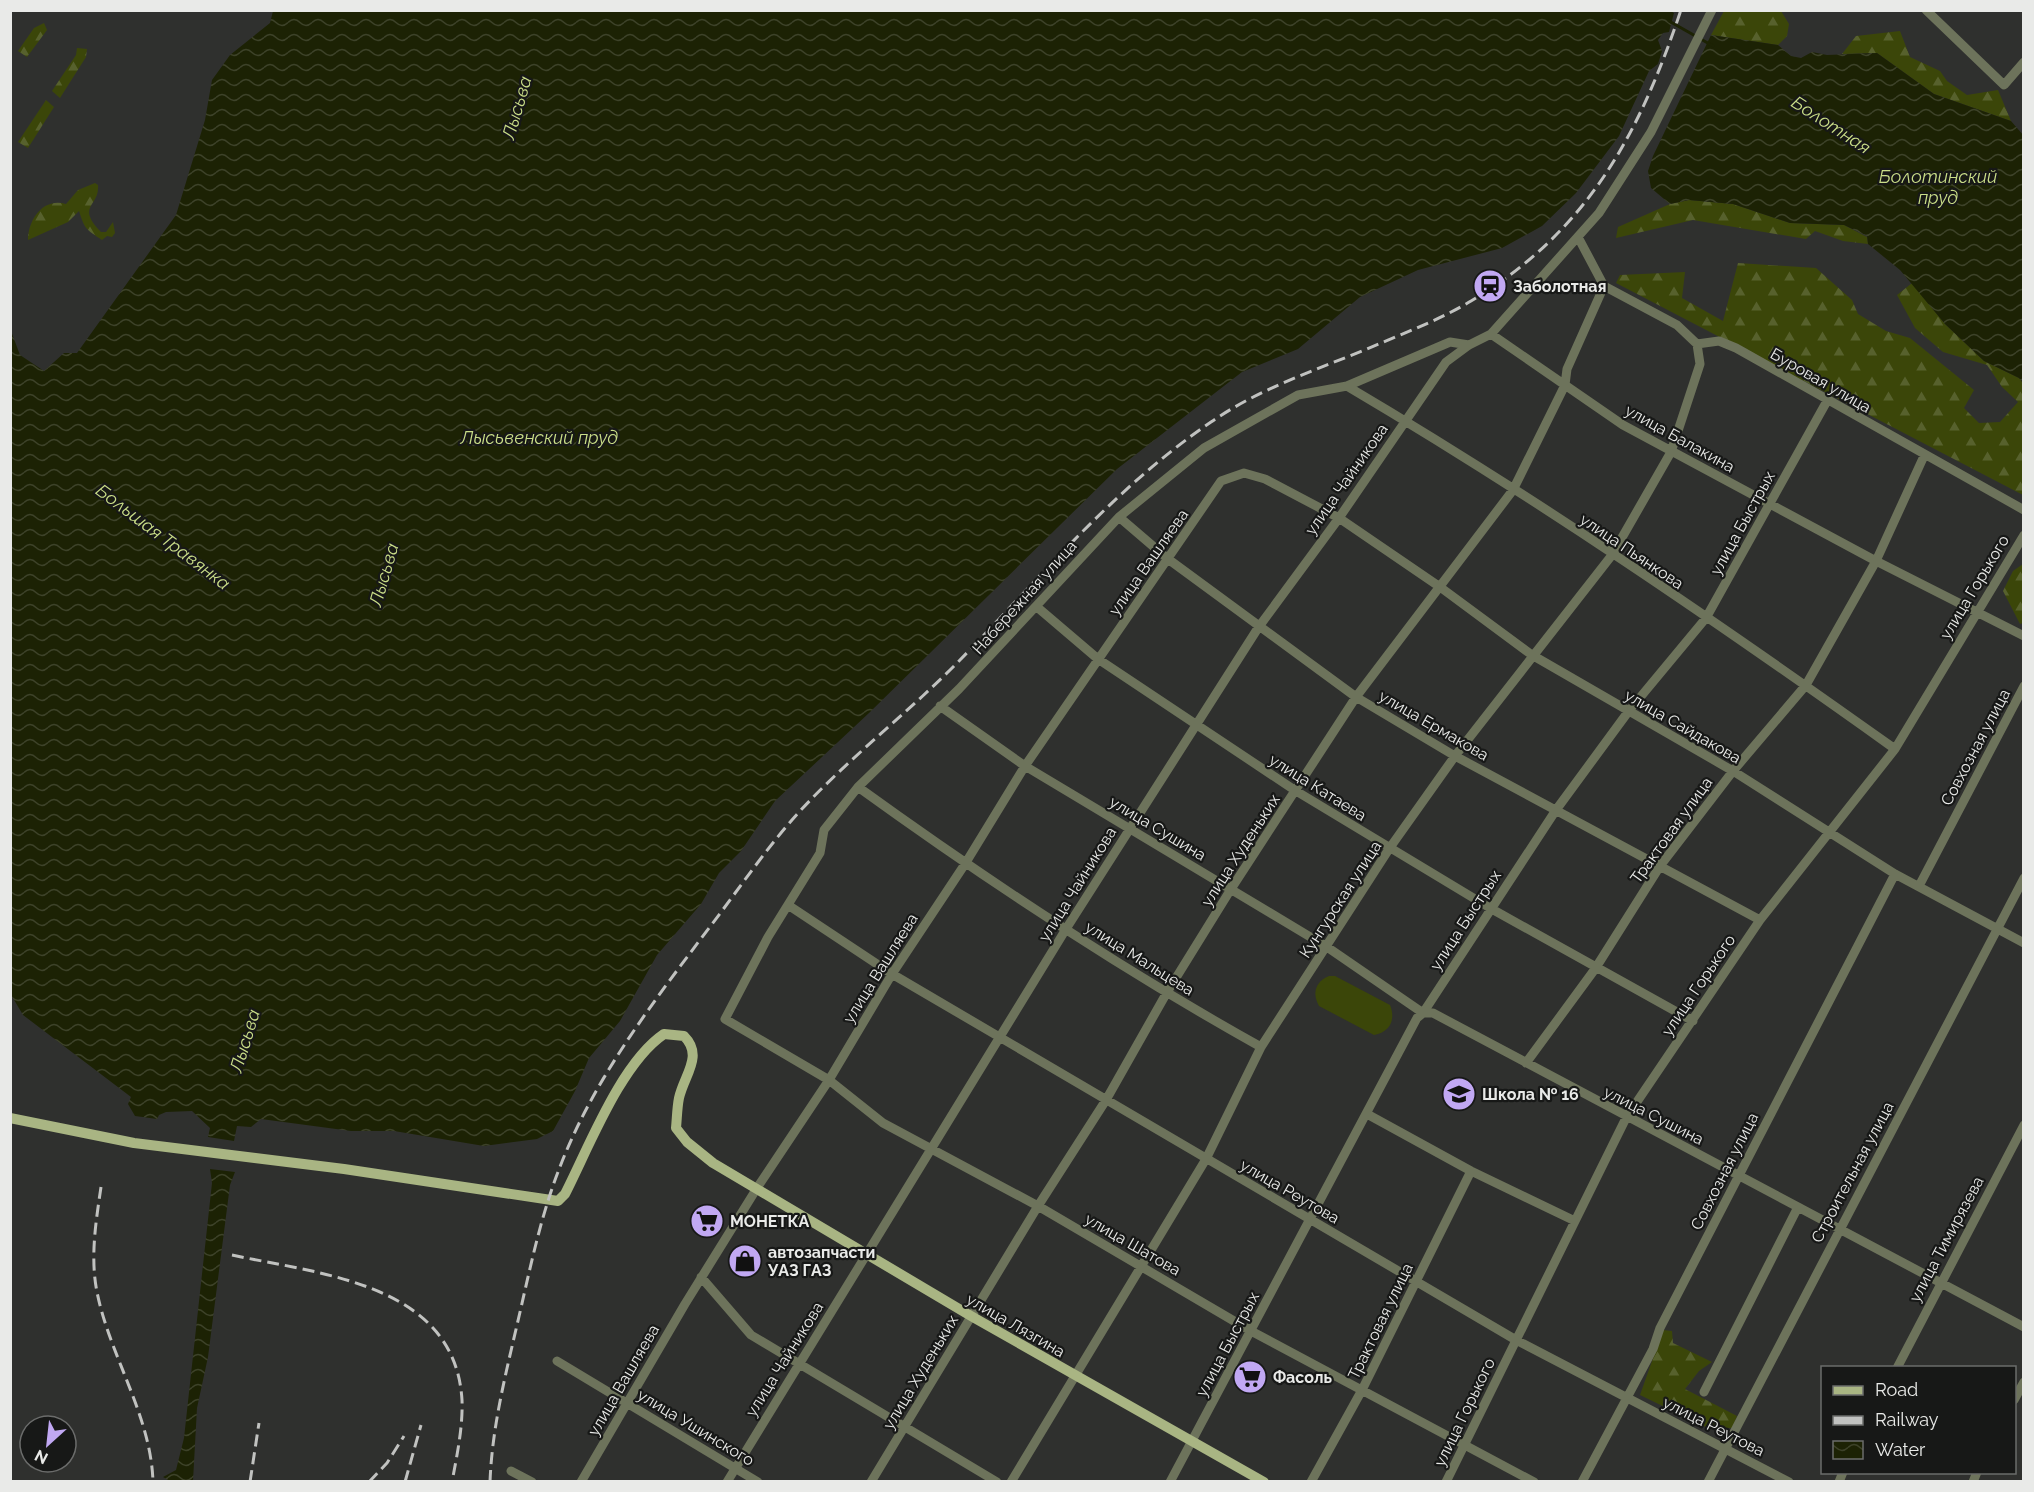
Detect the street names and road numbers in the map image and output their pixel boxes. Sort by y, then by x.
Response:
street label: Буровая улица [1767,344,1874,417]
street label: улица Балакина [1622,401,1738,476]
street label: улица Чайникова [1301,420,1392,539]
street label: улица Быстрых [1706,468,1779,579]
street label: улица Вашляева [1105,505,1192,619]
street label: улица Пьянкова [1576,510,1687,593]
street label: улица Горького [1936,532,2013,643]
street label: Набережная улица [968,536,1081,658]
street label: улица Сайдакова [1621,685,1744,767]
street label: улица Ермакова [1376,686,1492,765]
street label: Совхозная улица [1937,686,2014,809]
street label: улица Катаева [1266,750,1370,825]
street label: Трактовая улица [1626,773,1716,887]
street label: улица Худеньких [1197,791,1284,910]
street label: улица Сушина [1106,792,1209,865]
street label: улица Чайникова [1035,824,1120,945]
street label: Кунгурская улица [1296,837,1385,961]
street label: улица Быстрых [1426,867,1505,974]
street label: улица Вашляева [839,910,922,1027]
street label: улица Мальцева [1082,917,1198,1000]
street label: улица Горького [1657,931,1739,1040]
street label: улица Сушина [1601,1082,1707,1149]
street label: Строительная улица [1807,1099,1898,1246]
street label: Совхозная улица [1687,1109,1762,1233]
street label: улица Реутова [1237,1155,1343,1228]
street label: улица Тимирязева [1905,1173,1988,1305]
street label: улица Шатова [1081,1209,1184,1280]
street label: Трактовая улица [1344,1260,1417,1382]
street label: улица Быстрых [1192,1289,1263,1400]
street label: улица Лязгина [963,1290,1068,1361]
street label: улица Чайникова [742,1299,827,1420]
street label: улица Худеньких [879,1312,962,1433]
street label: улица Вашляева [584,1321,663,1439]
street label: улица Горького [1430,1355,1499,1470]
street label: улица Ушинского [634,1385,758,1470]
street label: улица Реутова [1660,1393,1768,1460]

